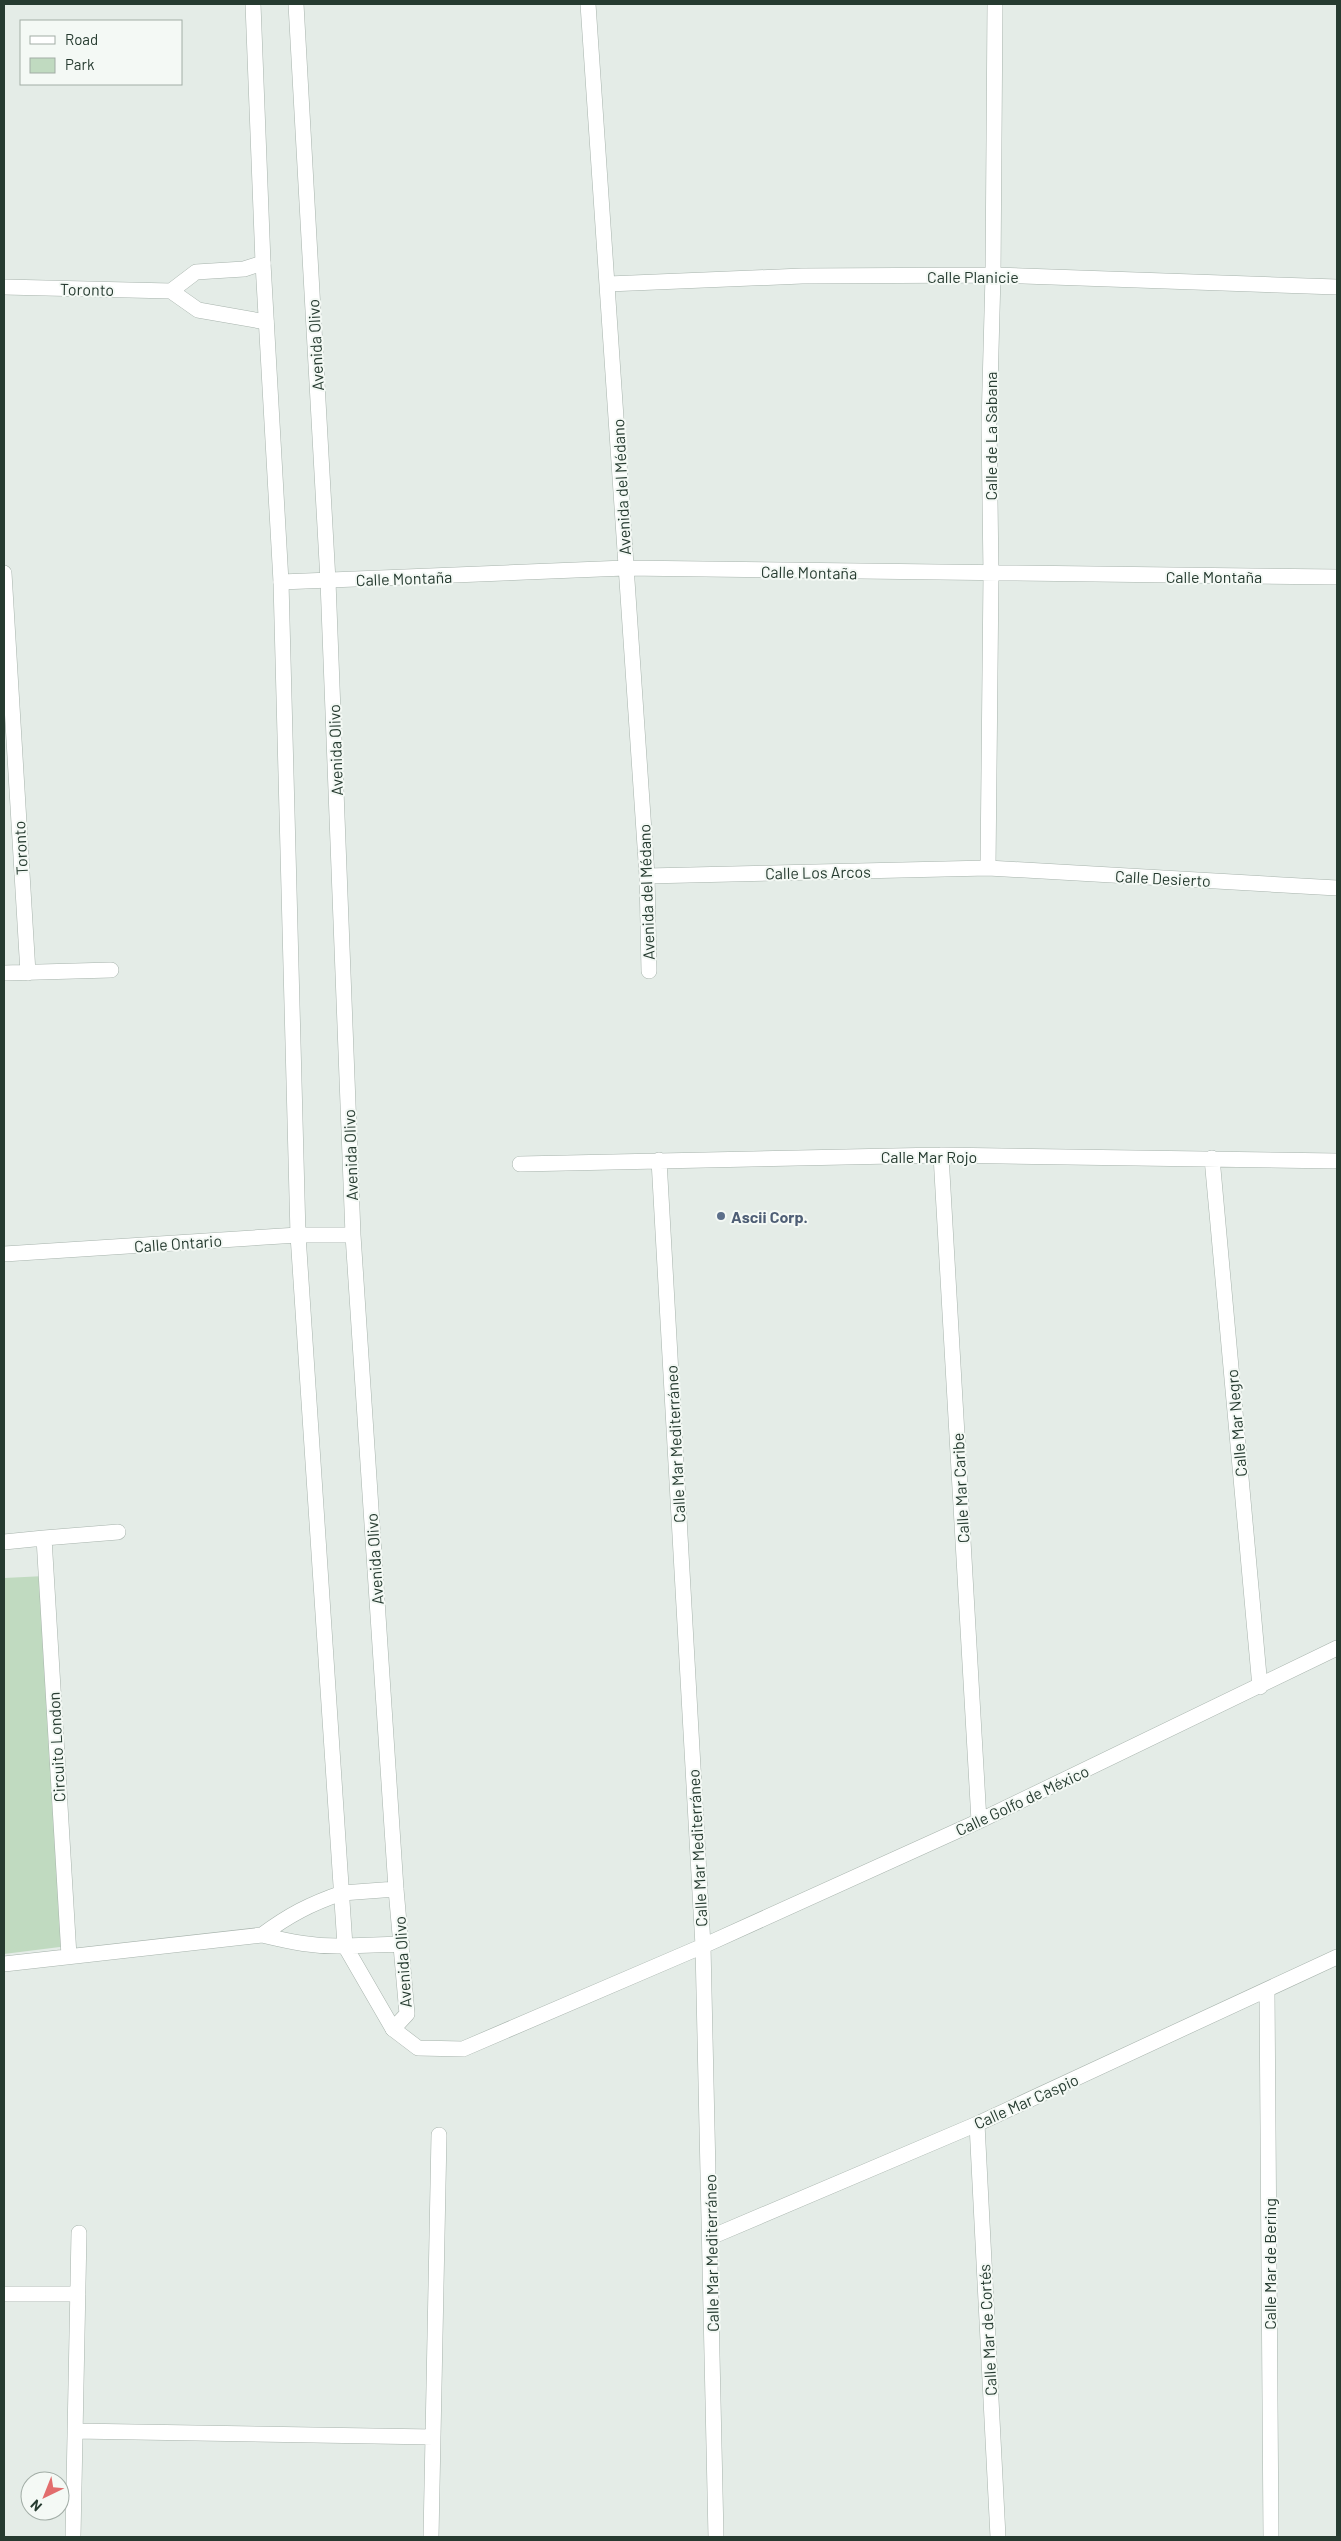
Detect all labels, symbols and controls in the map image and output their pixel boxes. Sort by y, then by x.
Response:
legend [20,20,182,85]
text: Road [65,30,98,48]
text: Park [65,55,95,73]
street label: Calle Planicie [927,267,1019,286]
street label: Toronto [60,279,114,299]
street label: Avenida Olivo [303,299,327,391]
street label: Calle de La Sabana [981,372,1000,501]
street label: Avenida del Médano [608,418,634,556]
street label: Calle Montaña [761,562,857,582]
street label: Calle Montaña [355,567,453,589]
street label: Calle Montaña [1166,567,1262,586]
street label: Avenida Olivo [324,704,346,796]
street label: Toronto [9,820,31,876]
street label: Avenida del Médano [634,824,658,960]
street label: Calle Los Arcos [765,862,871,882]
street label: Calle Desierto [1115,866,1211,890]
street label: Avenida Olivo [339,1109,361,1201]
street label: Calle Mar Rojo [881,1147,977,1166]
place label: Ascii Corp. [731,1207,808,1226]
marker: Ascii Corp. [715,1210,727,1222]
street label: Calle Ontario [133,1230,223,1256]
street label: Calle Mar Mediterráneo [661,1365,689,1523]
street label: Calle Mar Negro [1222,1368,1250,1478]
street label: Calle Mar Caribe [948,1432,972,1544]
street label: Avenida Olivo [361,1513,387,1605]
street label: Circuito London [44,1691,68,1803]
street label: Calle Golfo de México [952,1761,1092,1839]
street label: Calle Mar Mediterráneo [683,1769,711,1927]
street label: Avenida Olivo [389,1916,415,2008]
street label: Calle Mar Caspio [971,2069,1081,2133]
street label: Calle Mar Mediterráneo [700,2174,722,2332]
street label: Calle Mar de Bering [1260,2198,1279,2330]
street label: Calle Mar de Cortés [974,2264,1000,2396]
north arrow [20,2471,70,2521]
text: N [27,2496,45,2515]

